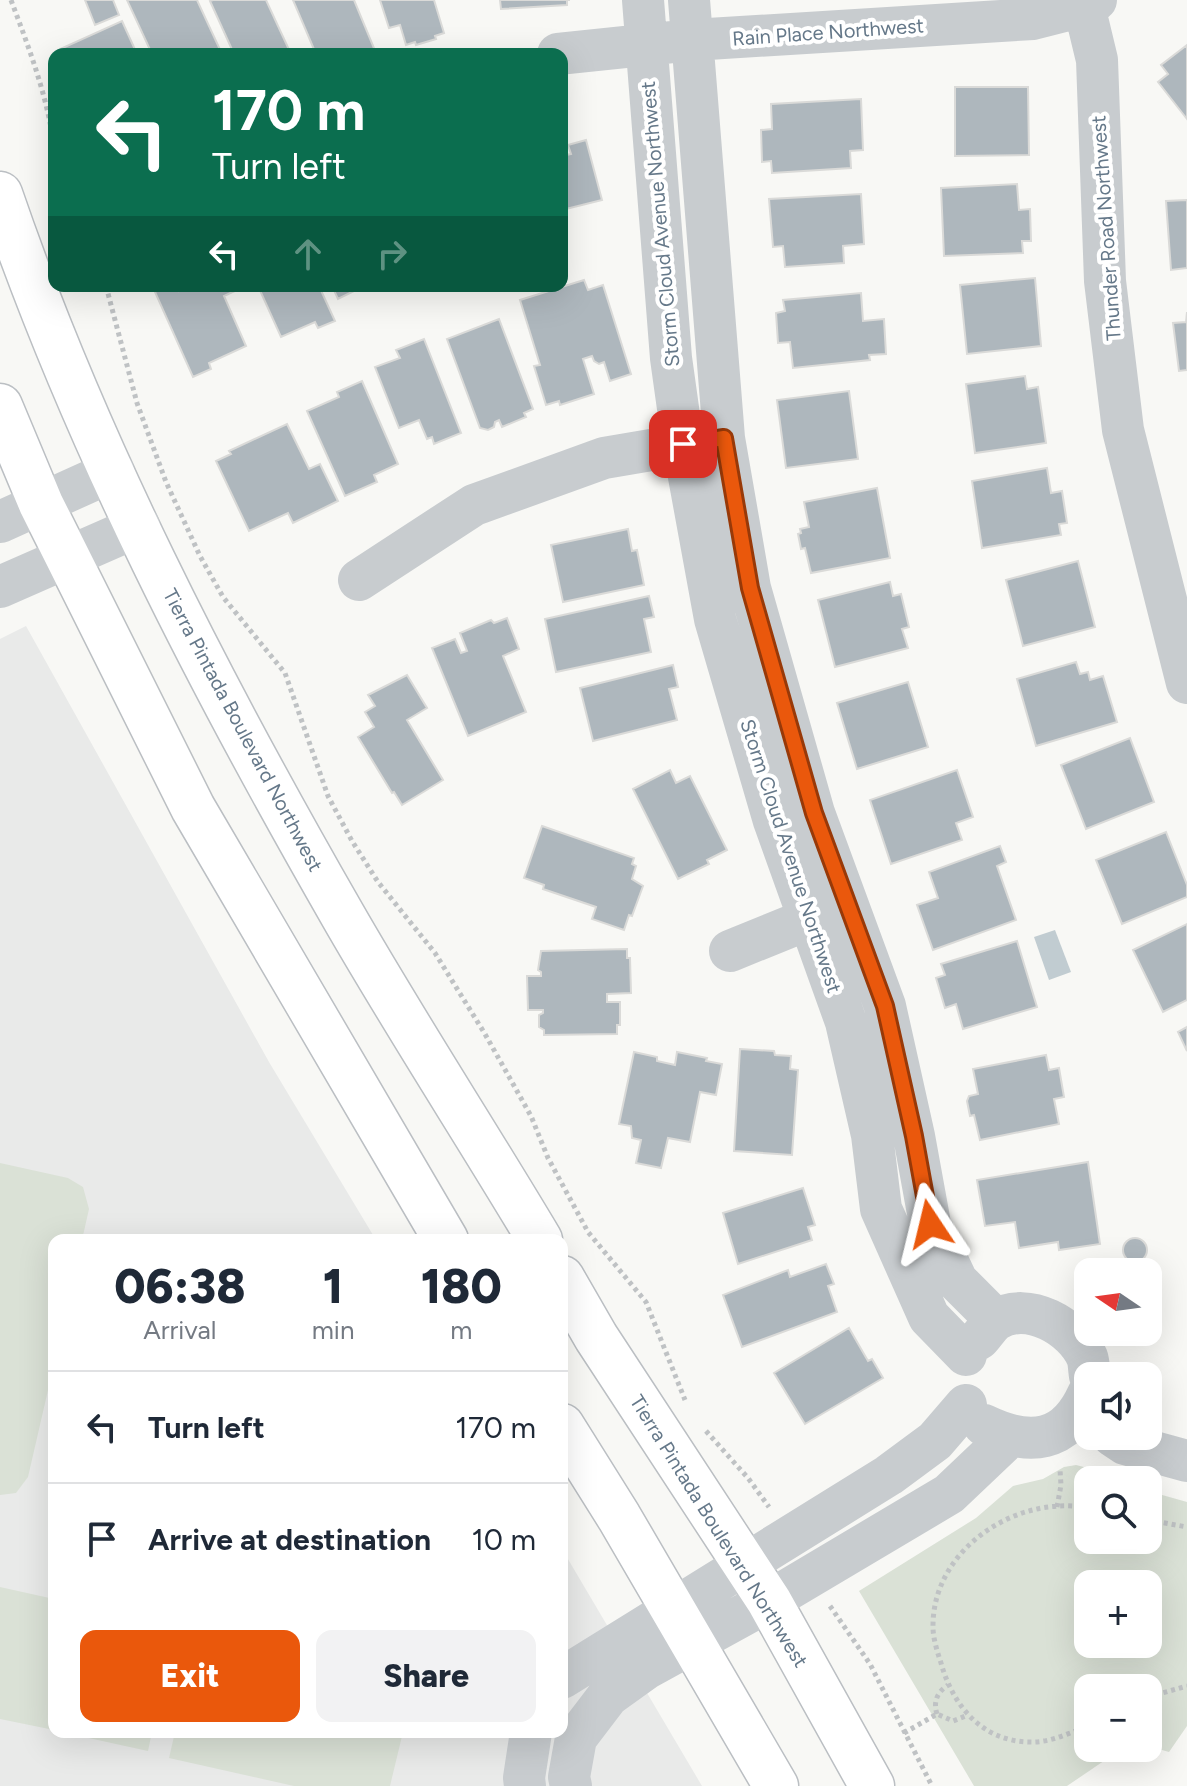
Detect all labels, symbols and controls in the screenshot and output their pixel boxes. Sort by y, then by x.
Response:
street label: Rain Place Northwest [731,13,925,51]
text: 170 m [212,77,365,144]
icon: left [80,80,184,184]
street label: Storm Cloud Avenue Northwest [636,80,684,368]
street label: Thunder Road Northwest [1086,115,1126,341]
text: Turn left [212,145,346,188]
icon: left [202,232,246,276]
icon: ahead [286,232,330,276]
icon: right [370,232,414,276]
pin [649,410,717,478]
icon: arrive [661,422,705,466]
street label: Tierra Pintada Boulevard Northwest [158,585,328,875]
street label: Storm Cloud Avenue Northwest [735,716,847,996]
position arrow [888,1182,972,1266]
text: 06:38 [114,1257,245,1315]
text: 1 [323,1257,343,1315]
text: 180 [421,1257,502,1315]
north arrow [1074,1258,1162,1346]
map controls [1074,1258,1162,1762]
text: Arrival [143,1314,217,1346]
text: min [312,1314,354,1346]
text: m [450,1314,472,1346]
button: sound [1074,1362,1162,1450]
street label: Tierra Pintada Boulevard Northwest [625,1390,813,1672]
icon: left [80,1405,124,1449]
text: Turn left [148,1409,265,1446]
text: 170 m [455,1409,536,1446]
button: search [1074,1466,1162,1554]
icon: arrive [80,1517,124,1561]
text: Arrive at destination [148,1521,431,1558]
text: 10 m [471,1521,536,1558]
button: + [1074,1570,1162,1658]
button: Exit [80,1630,300,1722]
button: Share [316,1630,536,1722]
button: − [1074,1674,1162,1762]

